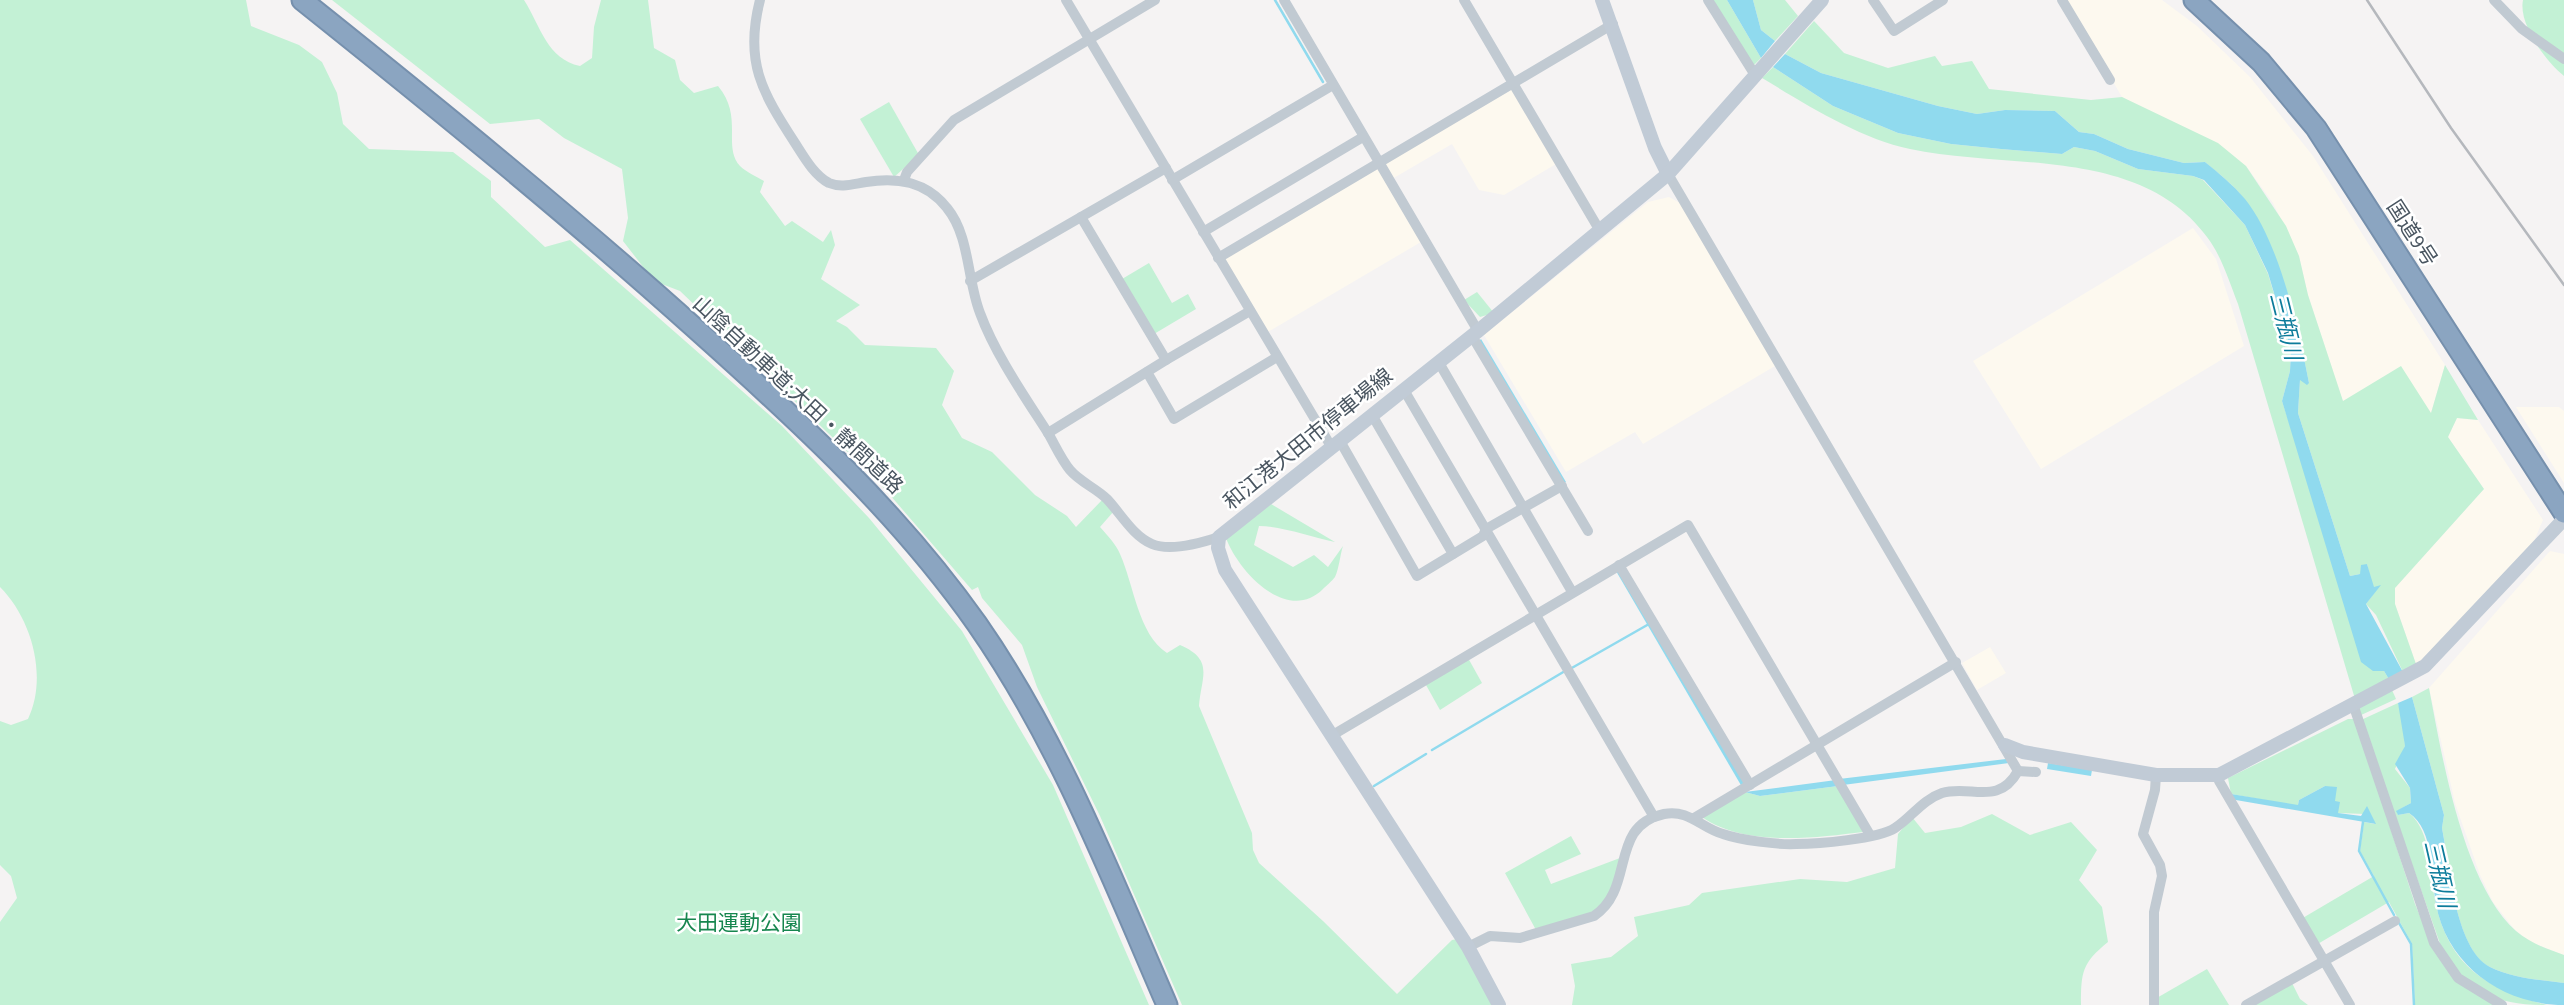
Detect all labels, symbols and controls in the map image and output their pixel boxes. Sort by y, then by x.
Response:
street label: 国道9号 [2379,194,2445,272]
street label: 山陰自動車道;大田・静間道路 [686,289,910,501]
water label: 三瓶川 [2261,289,2311,366]
street label: 和江港大田市停車場線 [1217,361,1399,517]
water label: 三瓶川 [2416,837,2464,914]
park label: 大田運動公園 [676,908,802,938]

